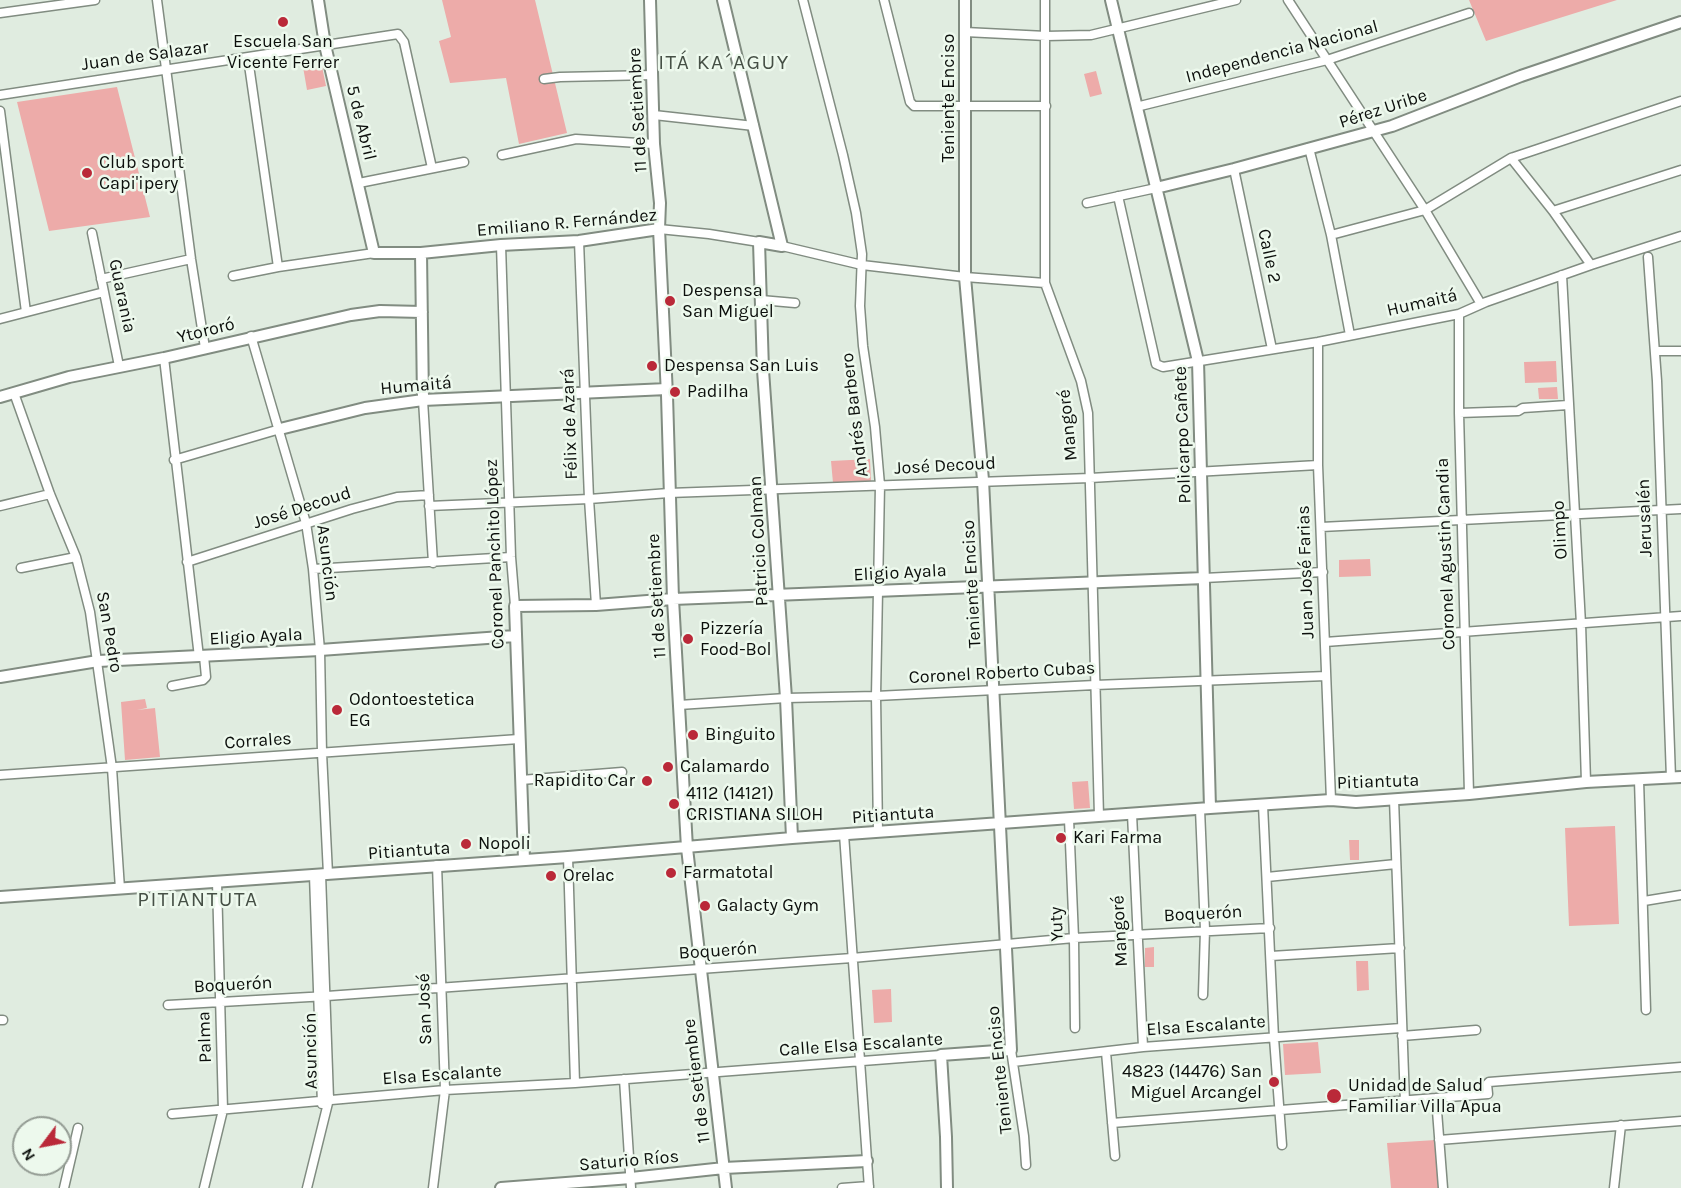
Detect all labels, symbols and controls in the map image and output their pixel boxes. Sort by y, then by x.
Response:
marker: Escuela San Vicente Ferrer [276,15,290,29]
street label: Independencia Nacional [1183,16,1381,88]
place label: Escuela San Vicente Ferrer [227,31,339,74]
street label: Teniente Enciso [938,34,960,162]
street label: Juan de Salazar [80,36,210,76]
street label: 11 de Setiembre [624,47,652,173]
district label: ITÁ KA´AGUY [658,50,790,76]
street label: 5 de Abril [341,83,381,163]
street label: Pérez Uribe [1336,85,1430,133]
place label: Club sport Capi'ipery [99,152,184,195]
marker: Club sport Capi'ipery [80,166,94,180]
street label: Emiliano R. Fernández [476,204,658,242]
street label: Calle 2 [1253,227,1285,285]
street label: Guarania [104,257,140,335]
place label: Despensa San Miguel [682,280,774,322]
street label: Humaitá [1385,284,1459,322]
marker: Despensa San Miguel [663,294,677,308]
street label: Ytororó [175,313,237,349]
street label: Andrés Barbero [837,352,873,478]
place label: Despensa San Luis [664,355,819,377]
marker: Despensa San Luis [645,359,659,373]
street label: Policarpo Cañete [1170,366,1196,504]
street label: Félix de Azará [557,368,583,480]
street label: Humaitá [379,372,453,400]
place label: Padilha [687,381,749,403]
marker: Padilha [668,385,682,399]
street label: Mangoré [1054,388,1082,462]
street label: José Decoud [894,453,996,479]
street label: Coronel Agustin Candia [1432,457,1460,651]
street label: Coronel Panchito López [481,459,509,649]
street label: Patricio Colman [745,475,773,607]
street label: Jerusalén [1633,478,1657,558]
street label: José Decoud [250,482,354,534]
street label: Olimpo [1548,500,1572,560]
street label: Juan José Farias [1293,505,1319,639]
street label: Teniente Enciso [958,519,986,649]
street label: Asunción [312,524,342,602]
street label: 11 de Setiembre [643,533,671,659]
street label: Eligio Ayala [853,560,947,586]
street label: San Pedro [91,590,127,674]
place label: Pizzería Food-Bol [700,618,772,660]
street label: Eligio Ayala [209,624,303,650]
marker: Pizzería Food-Bol [681,632,695,646]
street label: Coronel Roberto Cubas [908,657,1096,689]
place label: Odontoestetica EG [349,689,475,732]
marker: Odontoestetica EG [330,703,344,717]
place label: Binguito [705,724,775,746]
street label: Corrales [224,728,292,754]
marker: Binguito [686,728,700,742]
place label: Calamardo [680,756,770,778]
marker: Calamardo [661,760,675,774]
place label: Rapidito Car [534,770,635,792]
street label: Pitiantuta [1336,770,1420,794]
marker: Rapidito Car [640,774,654,788]
place label: 4112 (14121) CRISTIANA SILOH [686,783,823,826]
marker: 4112 (14121) CRISTIANA SILOH [667,797,681,811]
street label: Pitiantuta [851,801,935,829]
place label: Kari Farma [1073,827,1162,849]
marker: Kari Farma [1054,831,1068,845]
place label: Nopoli [478,833,531,855]
street label: Pitiantuta [367,837,451,865]
marker: Nopoli [459,837,473,851]
place label: Farmatotal [683,862,773,884]
place label: Orelac [563,865,615,887]
marker: Farmatotal [664,866,678,880]
marker: Orelac [544,869,558,883]
district label: PITIANTUTA [137,887,259,913]
place label: Galacty Gym [717,895,819,917]
street label: Mangoré [1107,895,1133,967]
marker: Galacty Gym [698,899,712,913]
street label: Boquerón [1163,901,1243,927]
street label: Yuty [1046,906,1068,942]
street label: Boquerón [678,937,758,965]
street label: Boquerón [193,972,273,998]
street label: San José [413,973,437,1045]
street label: Teniente Enciso [983,1005,1017,1135]
street label: Palma [193,1011,217,1063]
street label: Elsa Escalante [1146,1011,1266,1041]
street label: Asunción [300,1012,322,1090]
street label: 11 de Setiembre [679,1018,715,1144]
street label: Calle Elsa Escalante [778,1029,944,1061]
street label: Elsa Escalante [382,1060,502,1090]
place label: 4823 (14476) San Miguel Arcangel [1122,1061,1262,1104]
marker: 4823 (14476) San Miguel Arcangel [1267,1075,1281,1089]
place label: Unidad de Salud Familiar Villa Apua [1348,1075,1502,1118]
marker: Unidad de Salud Familiar Villa Apua [1325,1087,1343,1105]
north arrow [12,1116,72,1176]
text: N [17,1145,39,1165]
street label: Saturio Ríos [578,1146,680,1176]

